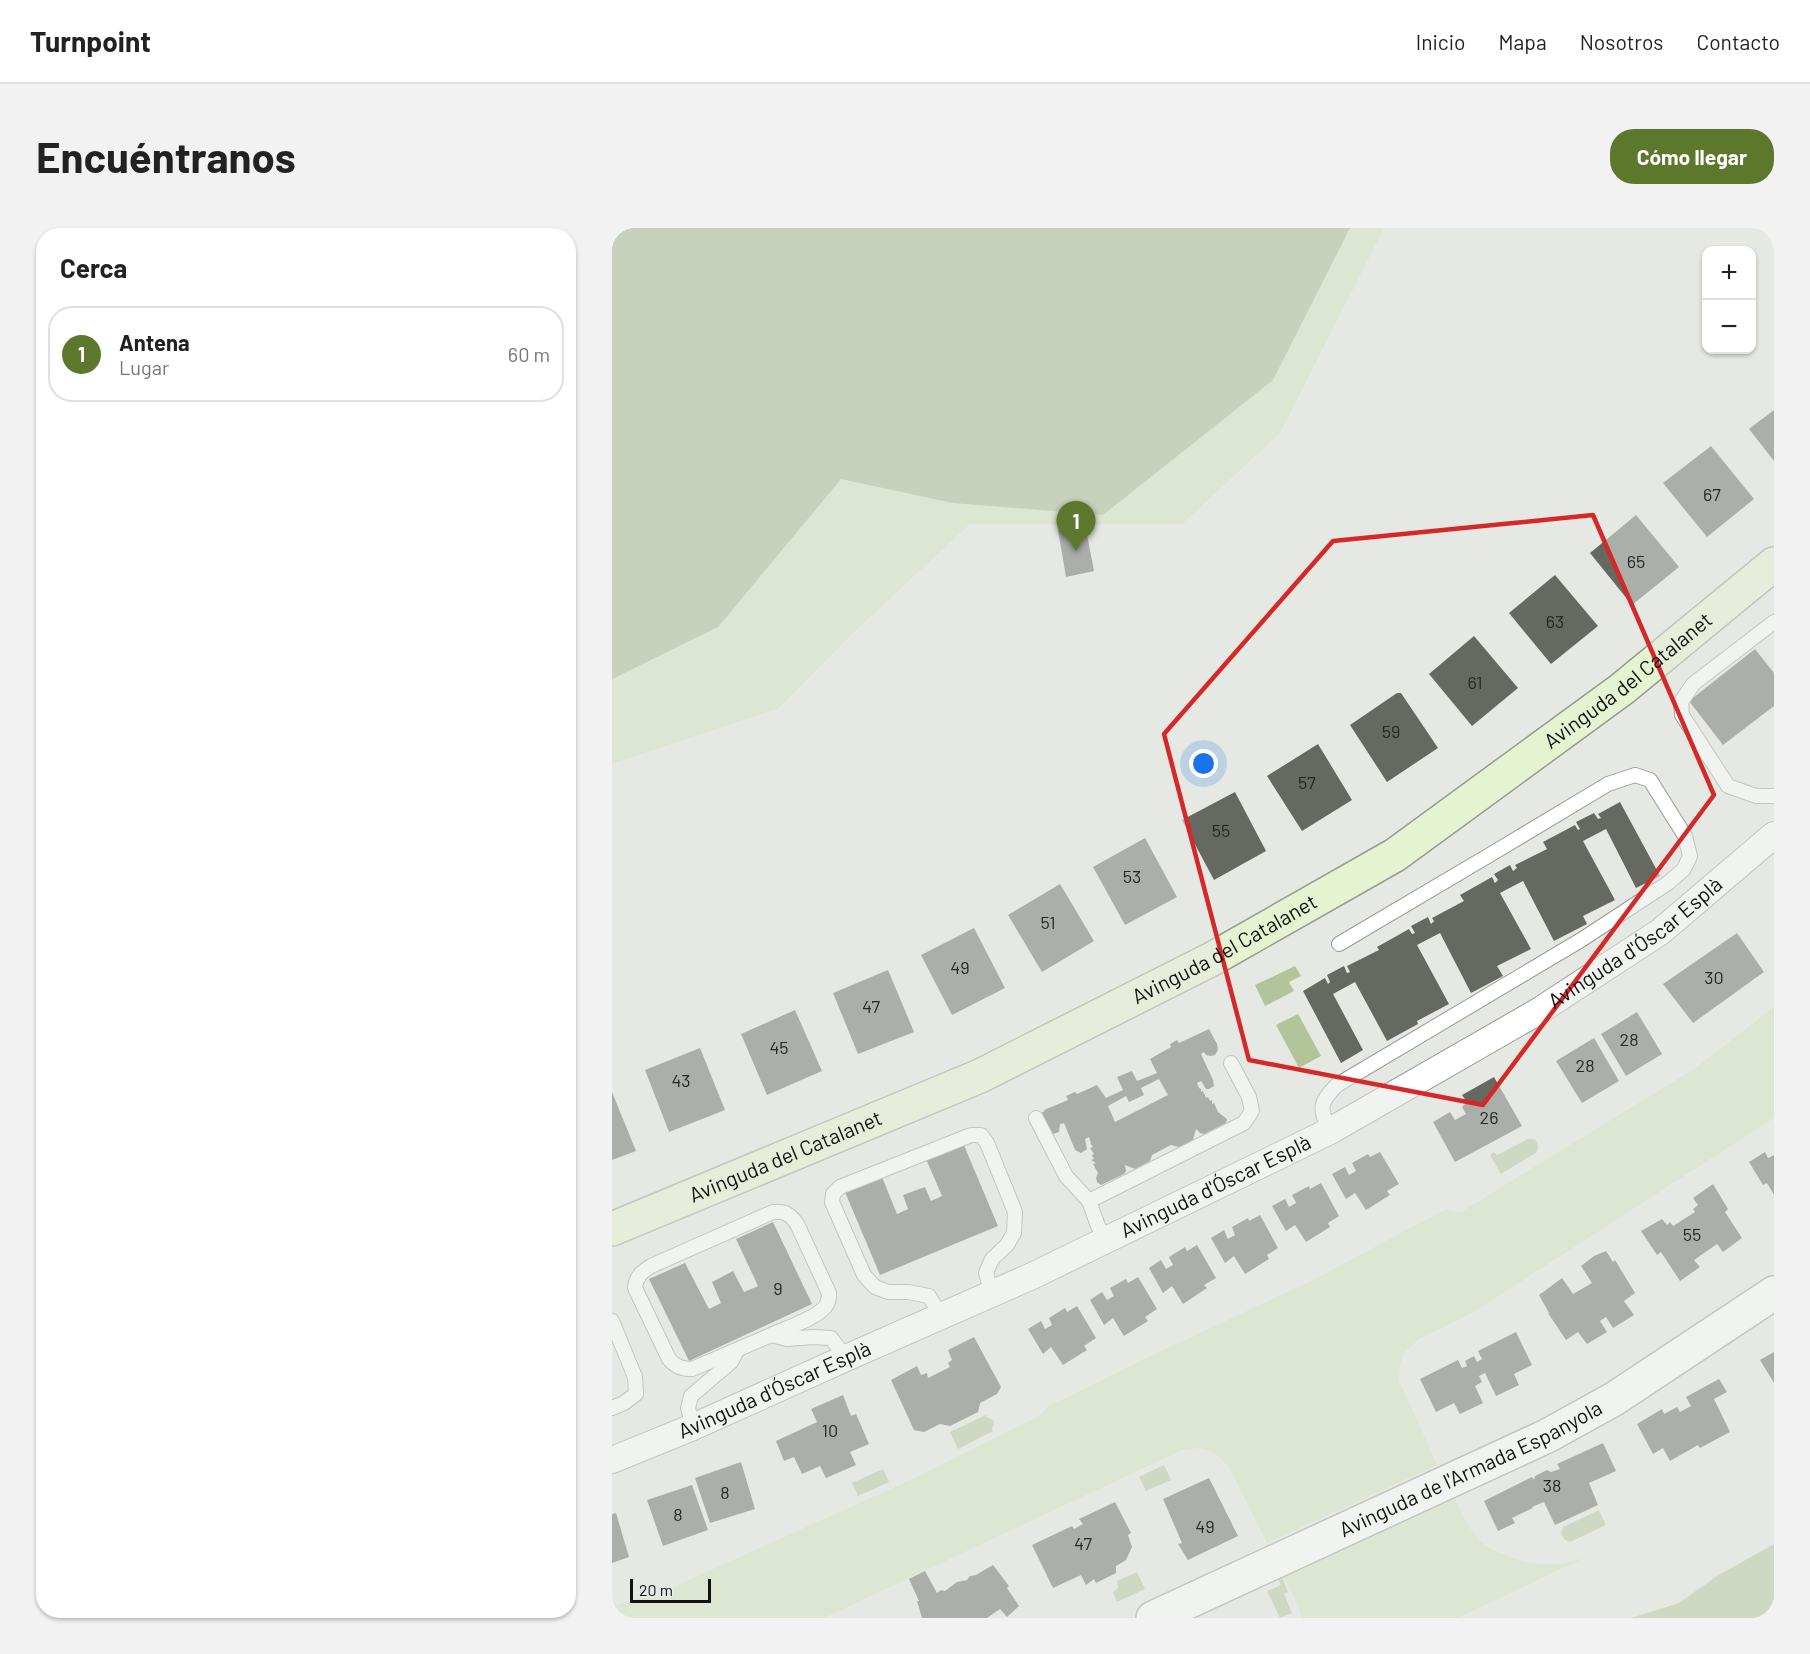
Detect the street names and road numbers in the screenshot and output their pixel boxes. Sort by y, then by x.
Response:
street label: Avinguda del Catalanet [1538,606,1716,753]
street label: Avinguda d'Óscar Esplà [1543,871,1726,1013]
street label: Avinguda del Catalanet [1127,888,1321,1008]
street label: Avinguda del Catalanet [685,1104,885,1207]
street label: Avinguda d'Óscar Esplà [1116,1128,1314,1242]
street label: Avinguda d'Óscar Esplà [674,1335,874,1443]
street label: Avinguda de l'Armada Espanyola [1335,1394,1606,1541]

